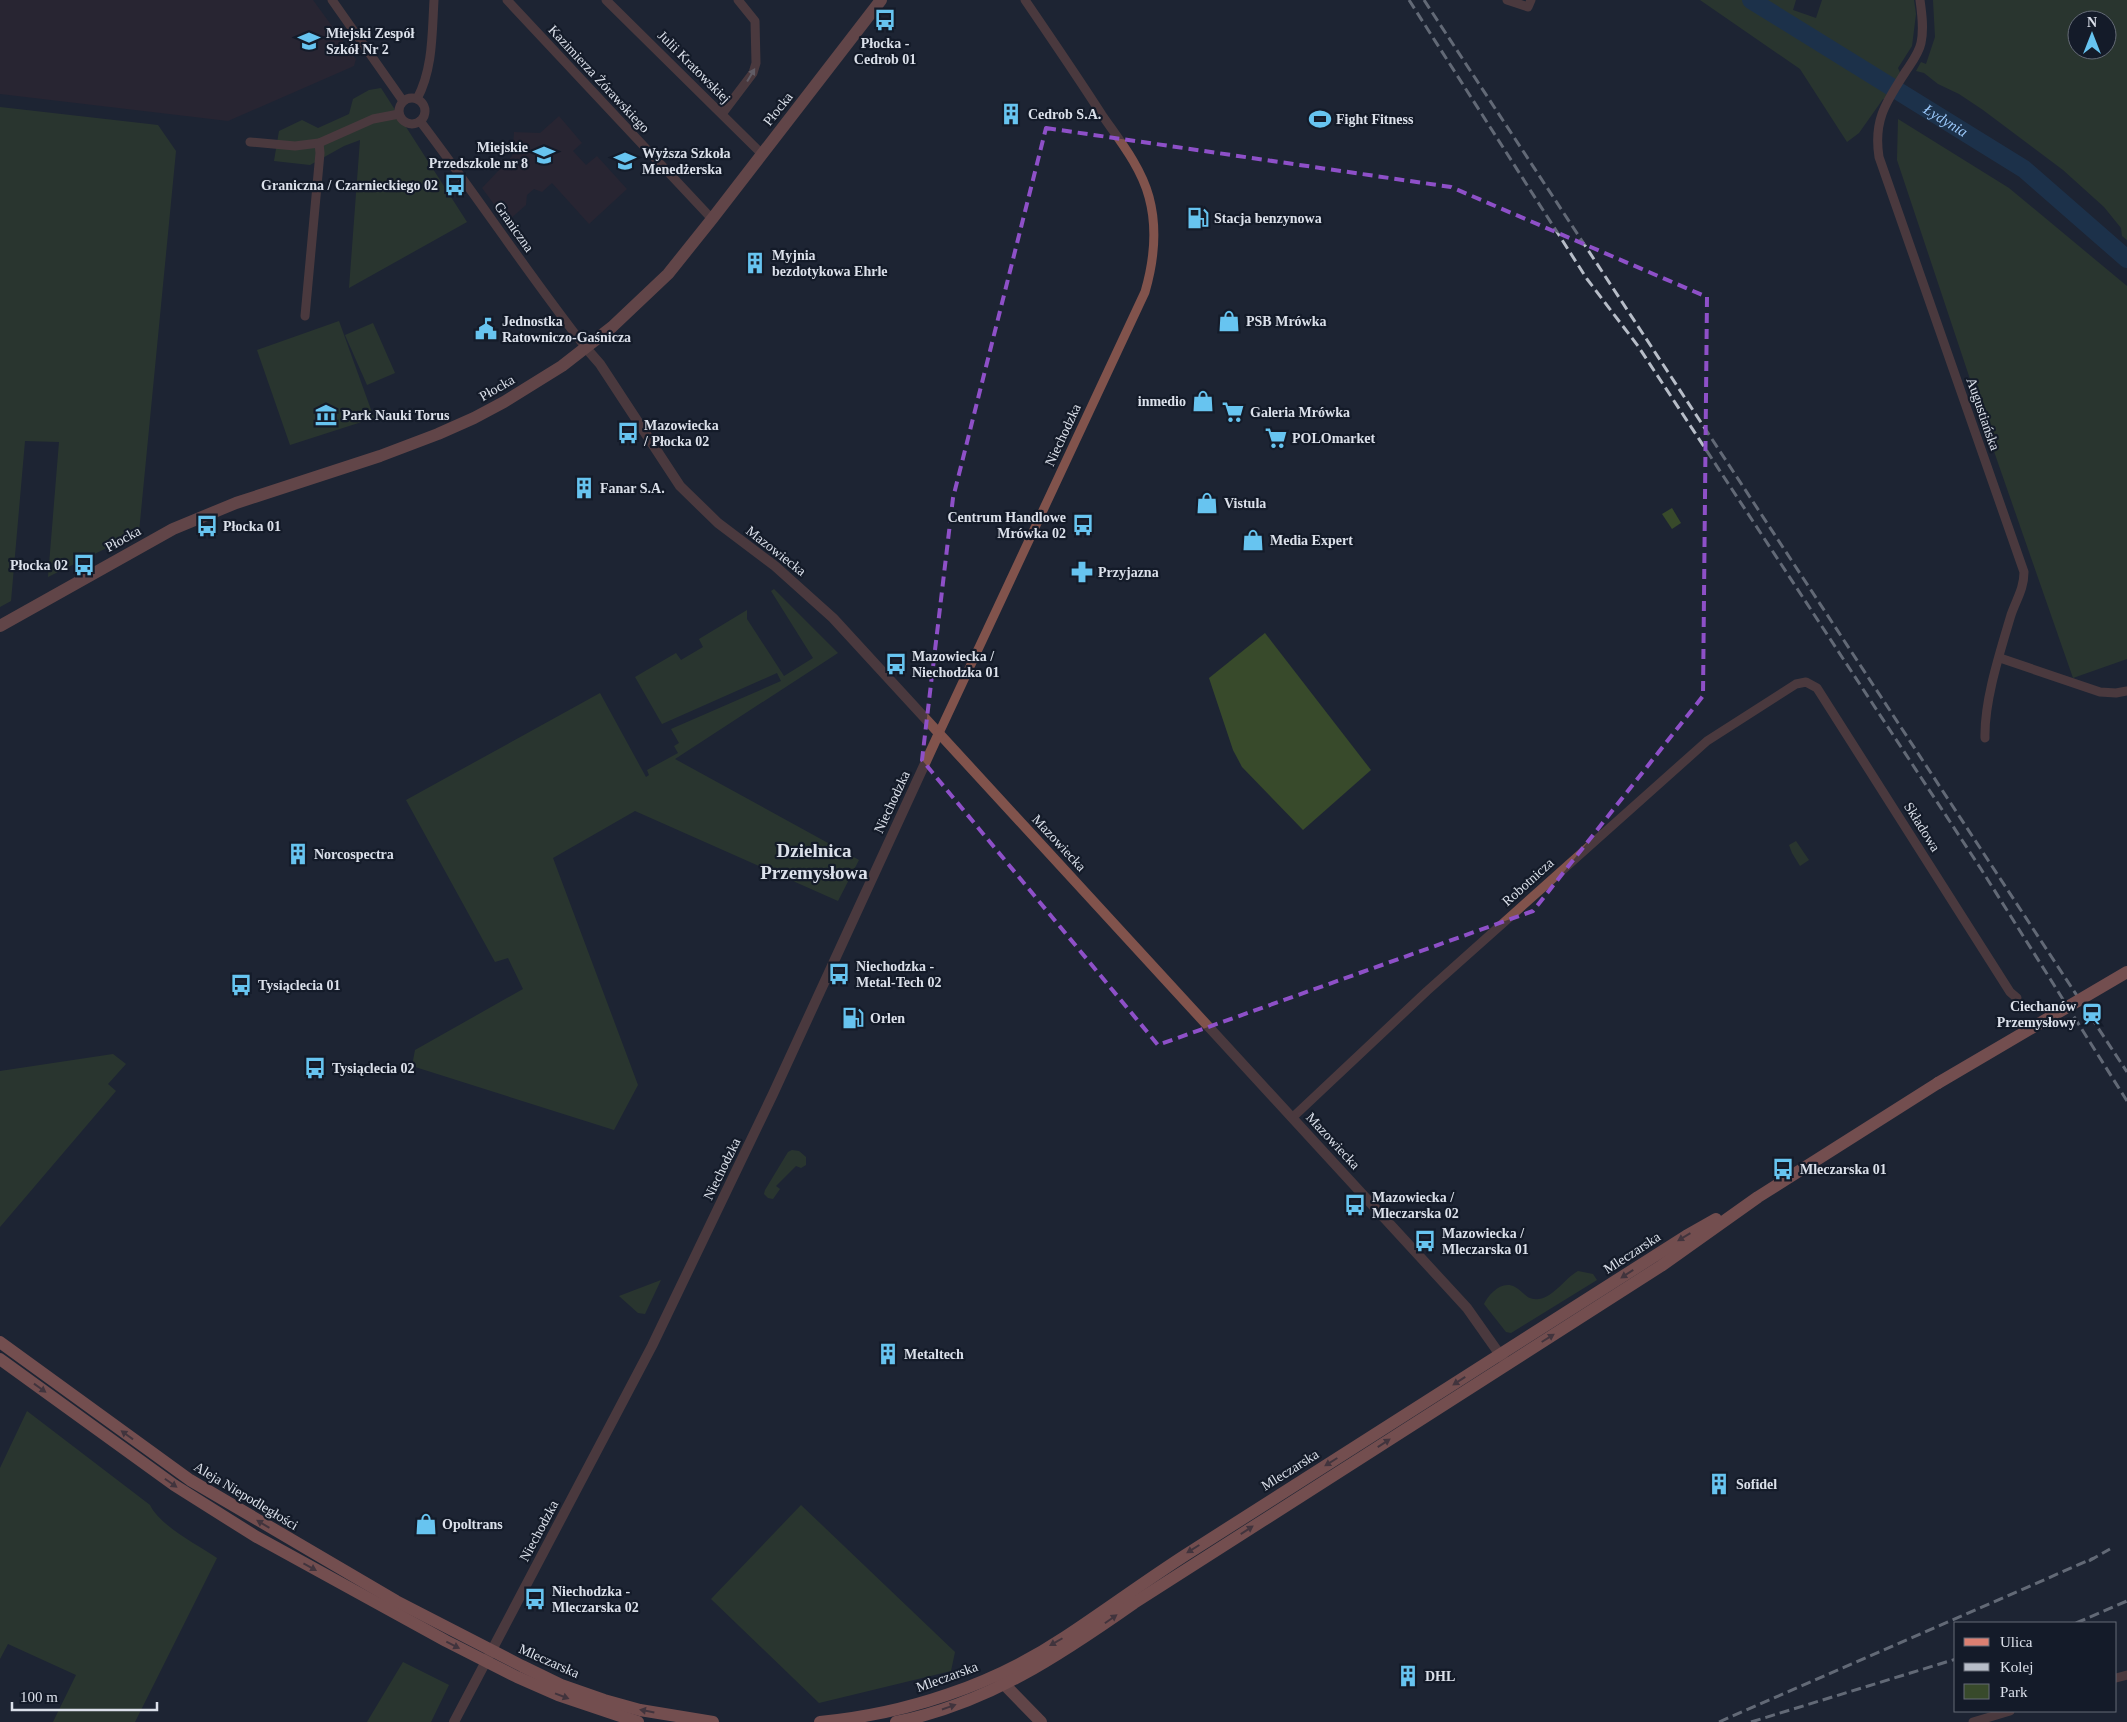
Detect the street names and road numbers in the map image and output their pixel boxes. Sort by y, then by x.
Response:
street label: Kazimierza Żórawskiego [545,22,653,136]
street label: Julii Kratowskiej [655,28,733,106]
street label: Płocka [760,89,796,129]
street label: Graniczna [491,199,537,255]
street label: Płocka [477,372,518,404]
street label: Augustiańska [1964,376,2003,453]
street label: Niechodzka [1042,401,1084,468]
street label: Płocka [103,523,144,555]
street label: Mazowiecka [743,523,809,579]
street label: Niechodzka [871,768,913,835]
street label: Składowa [1901,800,1943,855]
street label: Mazowiecka [1029,812,1089,875]
street label: Robotnicza [1499,855,1557,909]
street label: Mazowiecka [1303,1110,1363,1173]
street label: Niechodzka [701,1135,744,1202]
street label: Mleczarska [1601,1229,1664,1277]
street label: Mleczarska [1259,1446,1322,1493]
street label: Aleja Niepodległości [191,1459,301,1533]
street label: Niechodzka [517,1497,562,1564]
street label: Mleczarska [516,1641,582,1681]
street label: Mleczarska [914,1659,981,1695]

